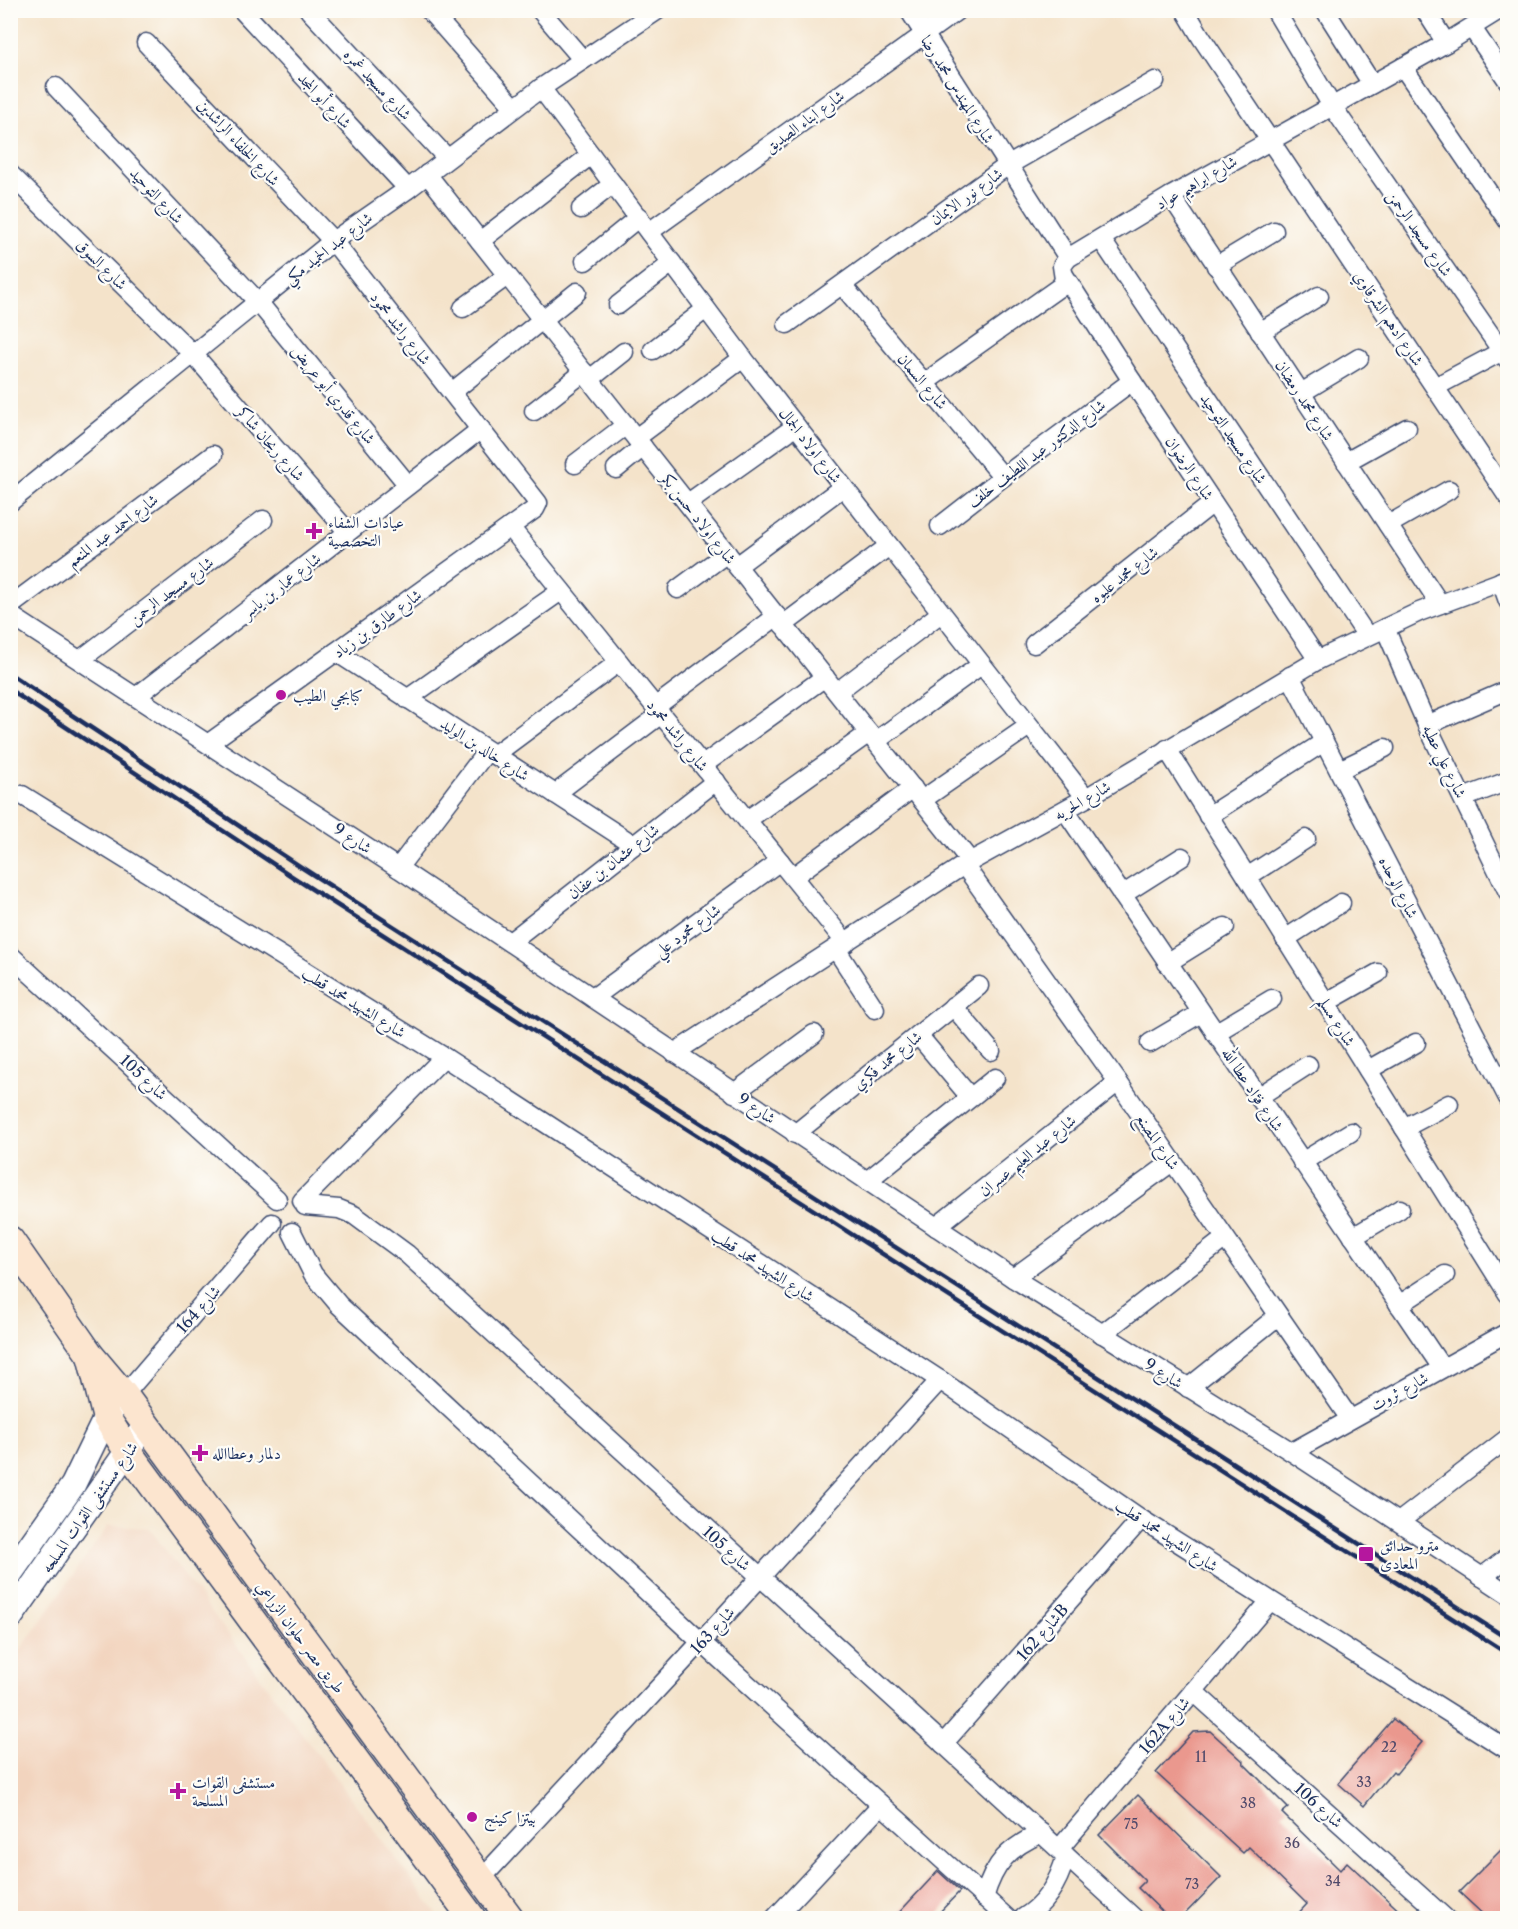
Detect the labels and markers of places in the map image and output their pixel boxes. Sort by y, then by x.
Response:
place label: عيادات الشفاء التخصصية [328,512,404,550]
marker: عيادات الشفاء التخصصية [305,522,323,540]
place label: كبابجي الطيب [293,685,363,711]
marker: كبابجي الطيب [274,688,288,702]
place label: دلمار وعطاالله [212,1443,281,1463]
marker: دلمار وعطاالله [193,1446,207,1460]
place label: مترو حدائق المعادى [1380,1535,1439,1573]
marker: مترو حدائق المعادى [1357,1545,1375,1563]
place label: مستشفى القوات المسلحة [192,1772,275,1810]
marker: مستشفى القوات المسلحة [169,1782,187,1800]
place label: بيتزا كينج [484,1807,536,1832]
marker: بيتزا كينج [465,1810,479,1824]

